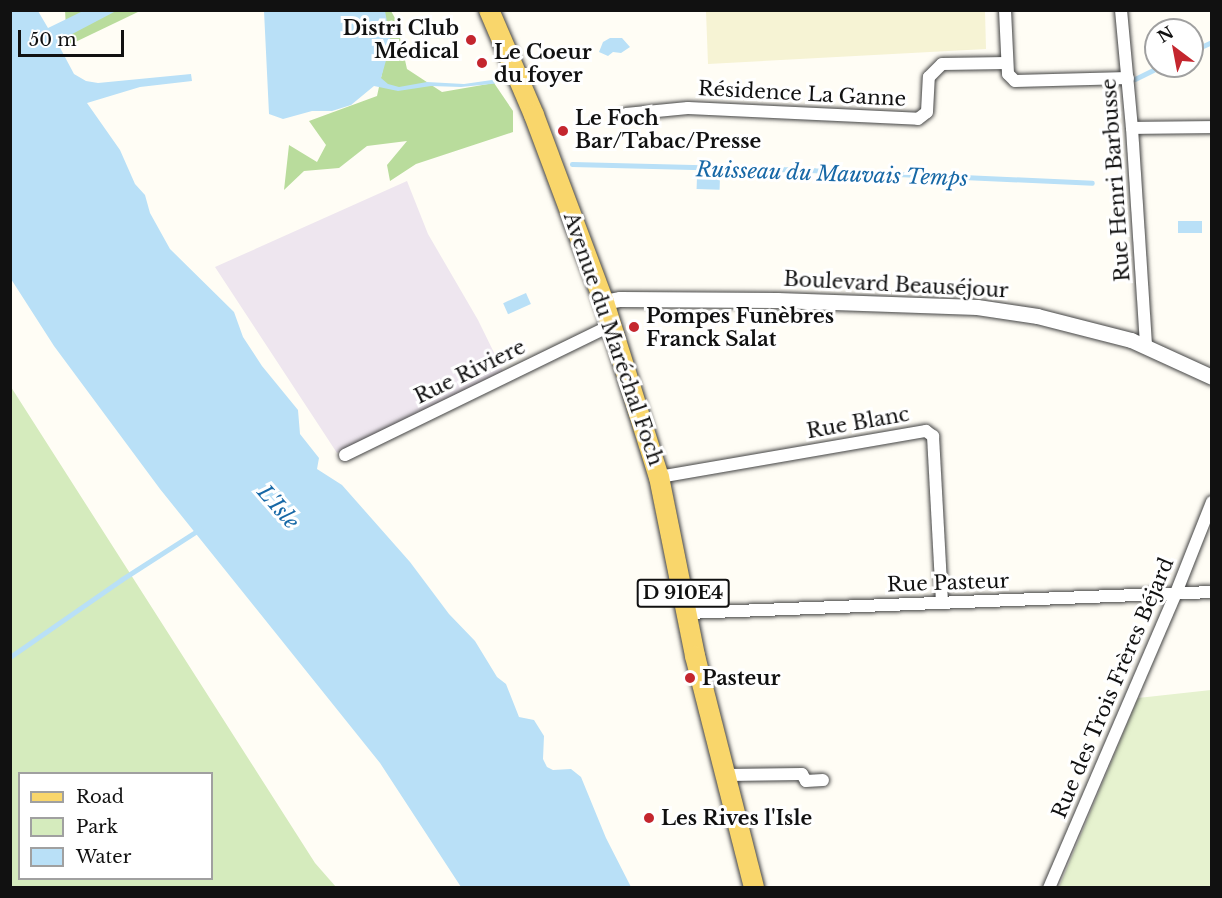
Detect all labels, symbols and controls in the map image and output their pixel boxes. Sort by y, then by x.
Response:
place label: Distri Club Médical [343,16,459,63]
scale bar [21,18,128,56]
north arrow [1144,18,1204,78]
text: N [1154,22,1177,47]
text: 50 m [29,29,77,51]
marker: Distri Club Médical [464,33,478,47]
place label: Le Coeur du foyer [494,40,592,87]
marker: Le Coeur du foyer [475,56,489,70]
street label: Résidence La Ganne [697,77,907,111]
street label: Rue Henri Barbusse [1097,78,1135,282]
place label: Le Foch Bar/Tabac/Presse [575,107,761,154]
marker: Le Foch Bar/Tabac/Presse [556,124,570,138]
water label: Ruisseau du Mauvais Temps [695,157,969,191]
street label: Avenue du Maréchal Foch [558,209,668,469]
street label: Boulevard Beauséjour [783,267,1009,303]
place label: Pompes Funèbres Franck Salat [646,304,834,351]
marker: Pompes Funèbres Franck Salat [627,320,641,334]
street label: Rue Riviere [411,335,529,409]
street label: Rue Blanc [805,402,911,444]
water label: L'Isle [252,480,304,534]
street label: Rue des Trois Frères Béjard [1047,554,1179,822]
street label: Rue Pasteur [887,569,1009,597]
road number: D 910E4 [636,578,730,608]
place label: Pasteur [702,666,780,690]
marker: Pasteur [683,671,697,685]
legend [18,772,213,880]
text: Road [76,786,124,808]
place label: Les Rives l'Isle [661,806,812,830]
marker: Les Rives l'Isle [642,811,656,825]
text: Park [76,816,118,838]
text: Water [76,846,131,868]

